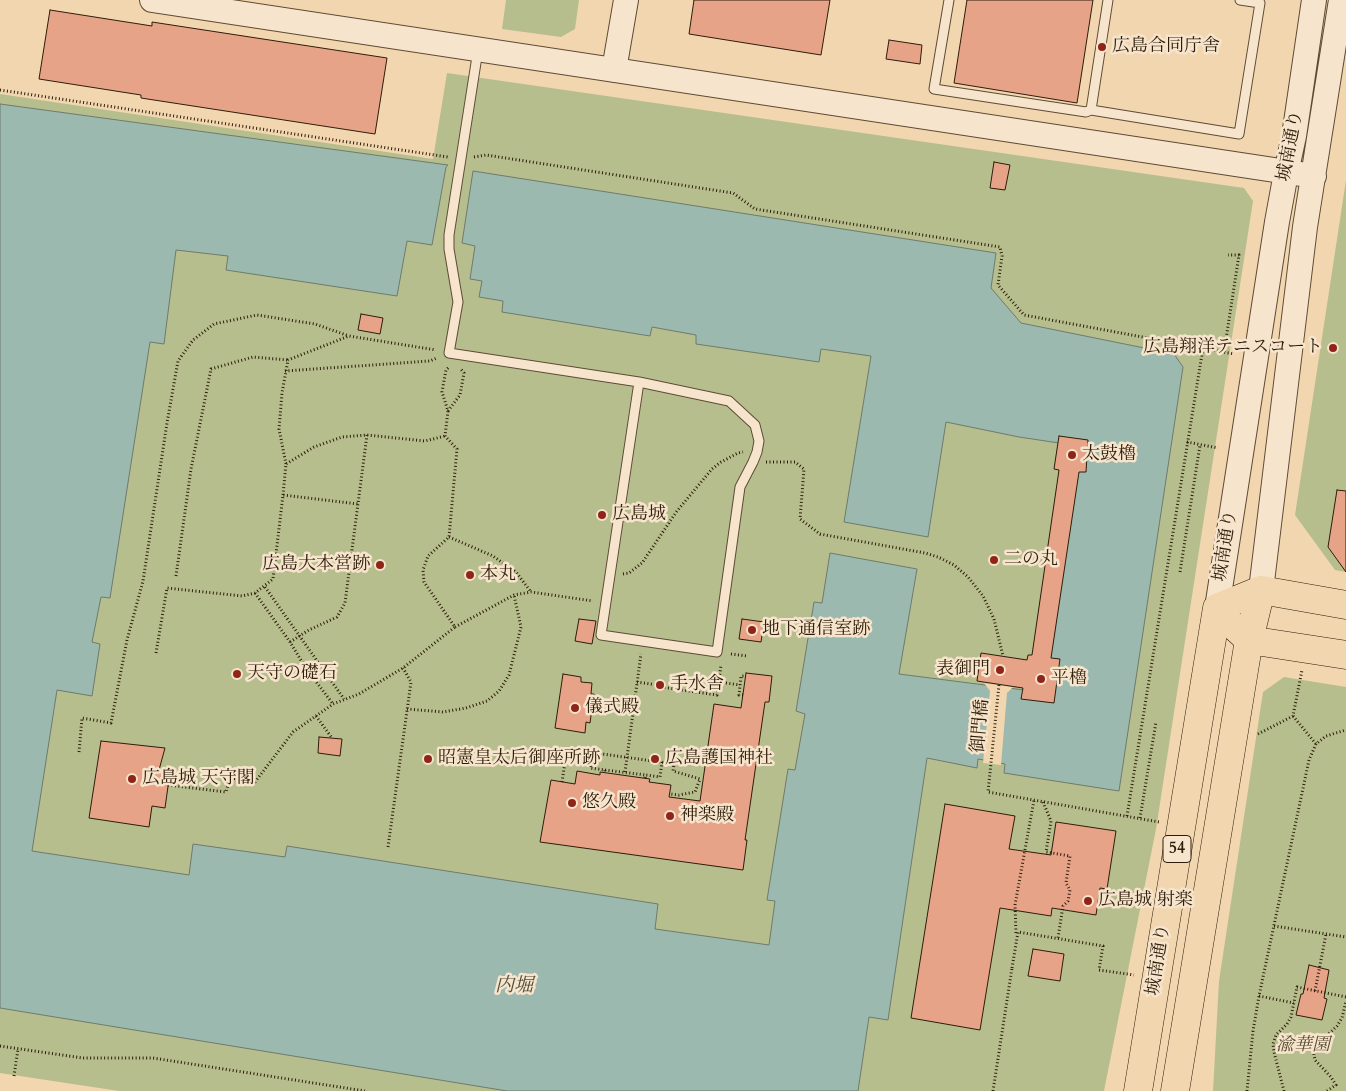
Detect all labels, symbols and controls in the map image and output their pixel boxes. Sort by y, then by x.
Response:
place label: 広島合同庁舎 [1112,36,1220,58]
marker: 広島合同庁舎 [1096,41,1108,53]
street label: 城南通り [1274,109,1308,183]
place label: 広島翔洋テニスコート [1143,337,1323,359]
marker: 広島翔洋テニスコート [1327,342,1339,354]
place label: 太鼓櫓 [1082,444,1136,466]
marker: 太鼓櫓 [1066,449,1078,461]
place label: 広島城 [612,504,666,526]
marker: 広島城 [596,509,608,521]
street label: 城南通り [1210,509,1242,583]
place label: 二の丸 [1004,549,1058,571]
place label: 広島大本営跡 [262,554,370,576]
marker: 二の丸 [988,554,1000,566]
marker: 広島大本営跡 [374,559,386,571]
place label: 本丸 [480,564,516,586]
marker: 本丸 [464,569,476,581]
place label: 地下通信室跡 [762,619,870,641]
marker: 地下通信室跡 [746,624,758,636]
place label: 表御門 [936,659,990,681]
place label: 天守の礎石 [247,663,337,685]
marker: 表御門 [994,664,1006,676]
marker: 天守の礎石 [231,668,243,680]
place label: 平櫓 [1051,668,1087,690]
marker: 平櫓 [1035,673,1047,685]
place label: 手水舎 [670,674,724,696]
marker: 手水舎 [654,679,666,691]
place label: 儀式殿 [585,697,639,719]
street label: 御門橋 [968,698,994,754]
marker: 儀式殿 [569,702,581,714]
place label: 昭憲皇太后御座所跡 [438,748,600,770]
place label: 広島護国神社 [665,748,773,770]
marker: 昭憲皇太后御座所跡 [422,753,434,765]
marker: 広島護国神社 [649,753,661,765]
place label: 広島城 天守閣 [142,768,255,790]
marker: 広島城 天守閣 [126,773,138,785]
place label: 悠久殿 [582,792,636,814]
marker: 悠久殿 [566,797,578,809]
place label: 神楽殿 [680,805,734,827]
marker: 神楽殿 [664,810,676,822]
road number: 54 [1163,836,1191,862]
place label: 広島城 射楽 [1098,890,1193,912]
marker: 広島城 射楽 [1082,895,1094,907]
street label: 城南通り [1143,923,1175,997]
water label: 内堀 [495,976,533,998]
park label: 渝華園 [1276,1035,1330,1057]

